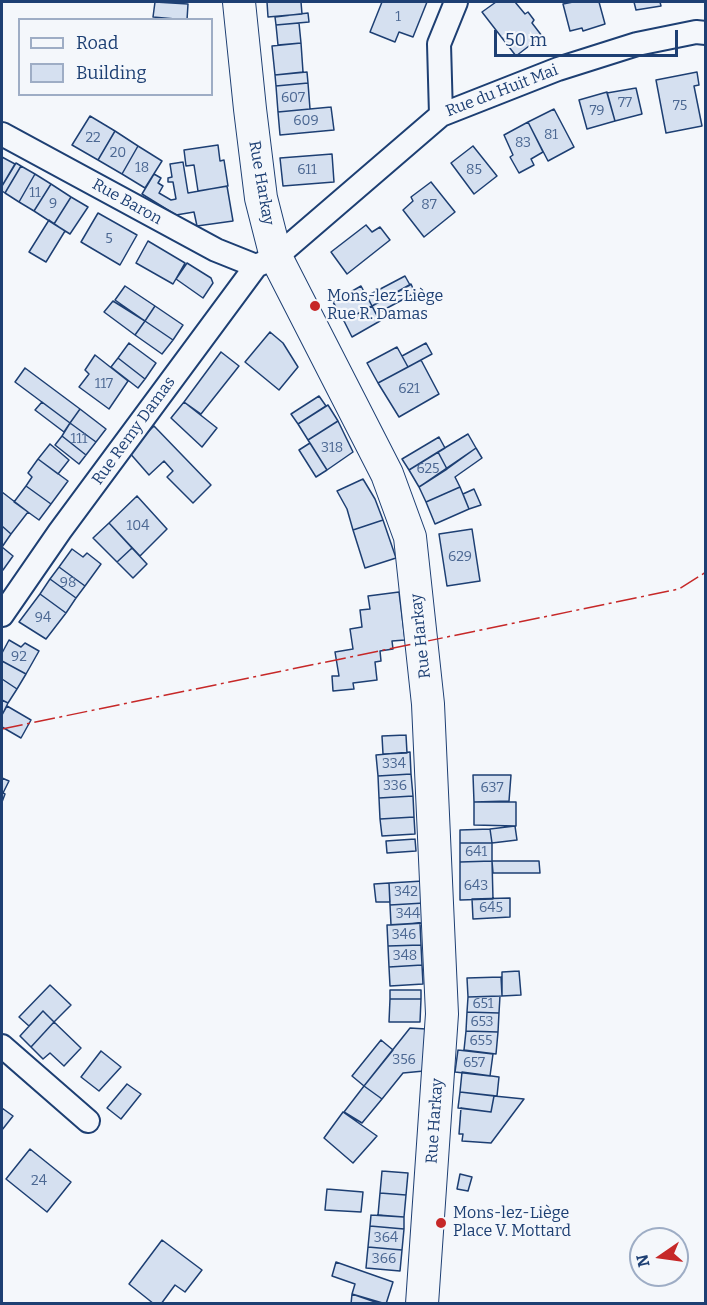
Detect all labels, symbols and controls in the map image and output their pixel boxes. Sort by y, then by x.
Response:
house number: 1 [395,9,401,25]
legend [18,18,213,96]
scale bar [497,18,682,56]
text: 50 m [505,29,547,51]
text: Road [76,32,118,54]
street label: Rue du Huit Mai [443,61,561,121]
text: Building [76,62,147,84]
house number: 607 [281,90,305,106]
house number: 77 [618,95,632,111]
house number: 75 [673,98,687,114]
house number: 79 [590,103,604,119]
house number: 609 [293,113,319,129]
house number: 81 [544,127,558,143]
house number: 22 [85,130,101,146]
house number: 83 [515,135,531,151]
street label: Rue Harkay [244,139,278,227]
house number: 20 [110,145,126,161]
house number: 18 [135,160,149,176]
house number: 611 [297,162,317,178]
house number: 85 [466,162,482,178]
street label: Rue Baron [89,175,165,229]
house number: 11 [29,185,41,201]
house number: 9 [49,196,57,212]
house number: 87 [421,197,437,213]
house number: 5 [105,231,113,247]
place label: Mons-lez-Liège Rue R. Damas [327,287,443,325]
marker: Mons-lez-Liège Rue R. Damas [308,299,322,313]
street label: Rue Remy Damas [88,373,180,489]
house number: 117 [95,376,113,392]
house number: 621 [398,381,420,397]
house number: 111 [70,431,88,447]
house number: 318 [321,440,343,456]
house number: 625 [416,461,440,477]
house number: 104 [127,518,149,534]
house number: 629 [448,549,472,565]
house number: 98 [60,575,76,591]
street label: Rue Harkay [407,592,435,680]
house number: 94 [35,610,51,626]
house number: 92 [11,649,27,665]
house number: 334 [382,756,406,772]
house number: 336 [383,778,407,794]
house number: 637 [480,780,504,796]
house number: 641 [465,844,487,860]
house number: 643 [464,878,488,894]
house number: 342 [394,884,418,900]
house number: 645 [479,900,503,916]
house number: 344 [396,906,420,922]
house number: 346 [392,927,416,943]
house number: 348 [393,948,417,964]
house number: 651 [473,996,493,1012]
house number: 653 [470,1014,494,1030]
house number: 655 [470,1033,492,1049]
house number: 356 [392,1052,416,1068]
house number: 657 [463,1055,485,1071]
street label: Rue Harkay [422,1078,448,1164]
house number: 24 [31,1173,47,1189]
place label: Mons-lez-Liège Place V. Mottard [453,1204,571,1242]
marker: Mons-lez-Liège Place V. Mottard [434,1216,448,1230]
north arrow [629,1227,689,1287]
house number: 364 [374,1230,398,1246]
house number: 366 [372,1251,396,1267]
text: N [632,1253,654,1269]

